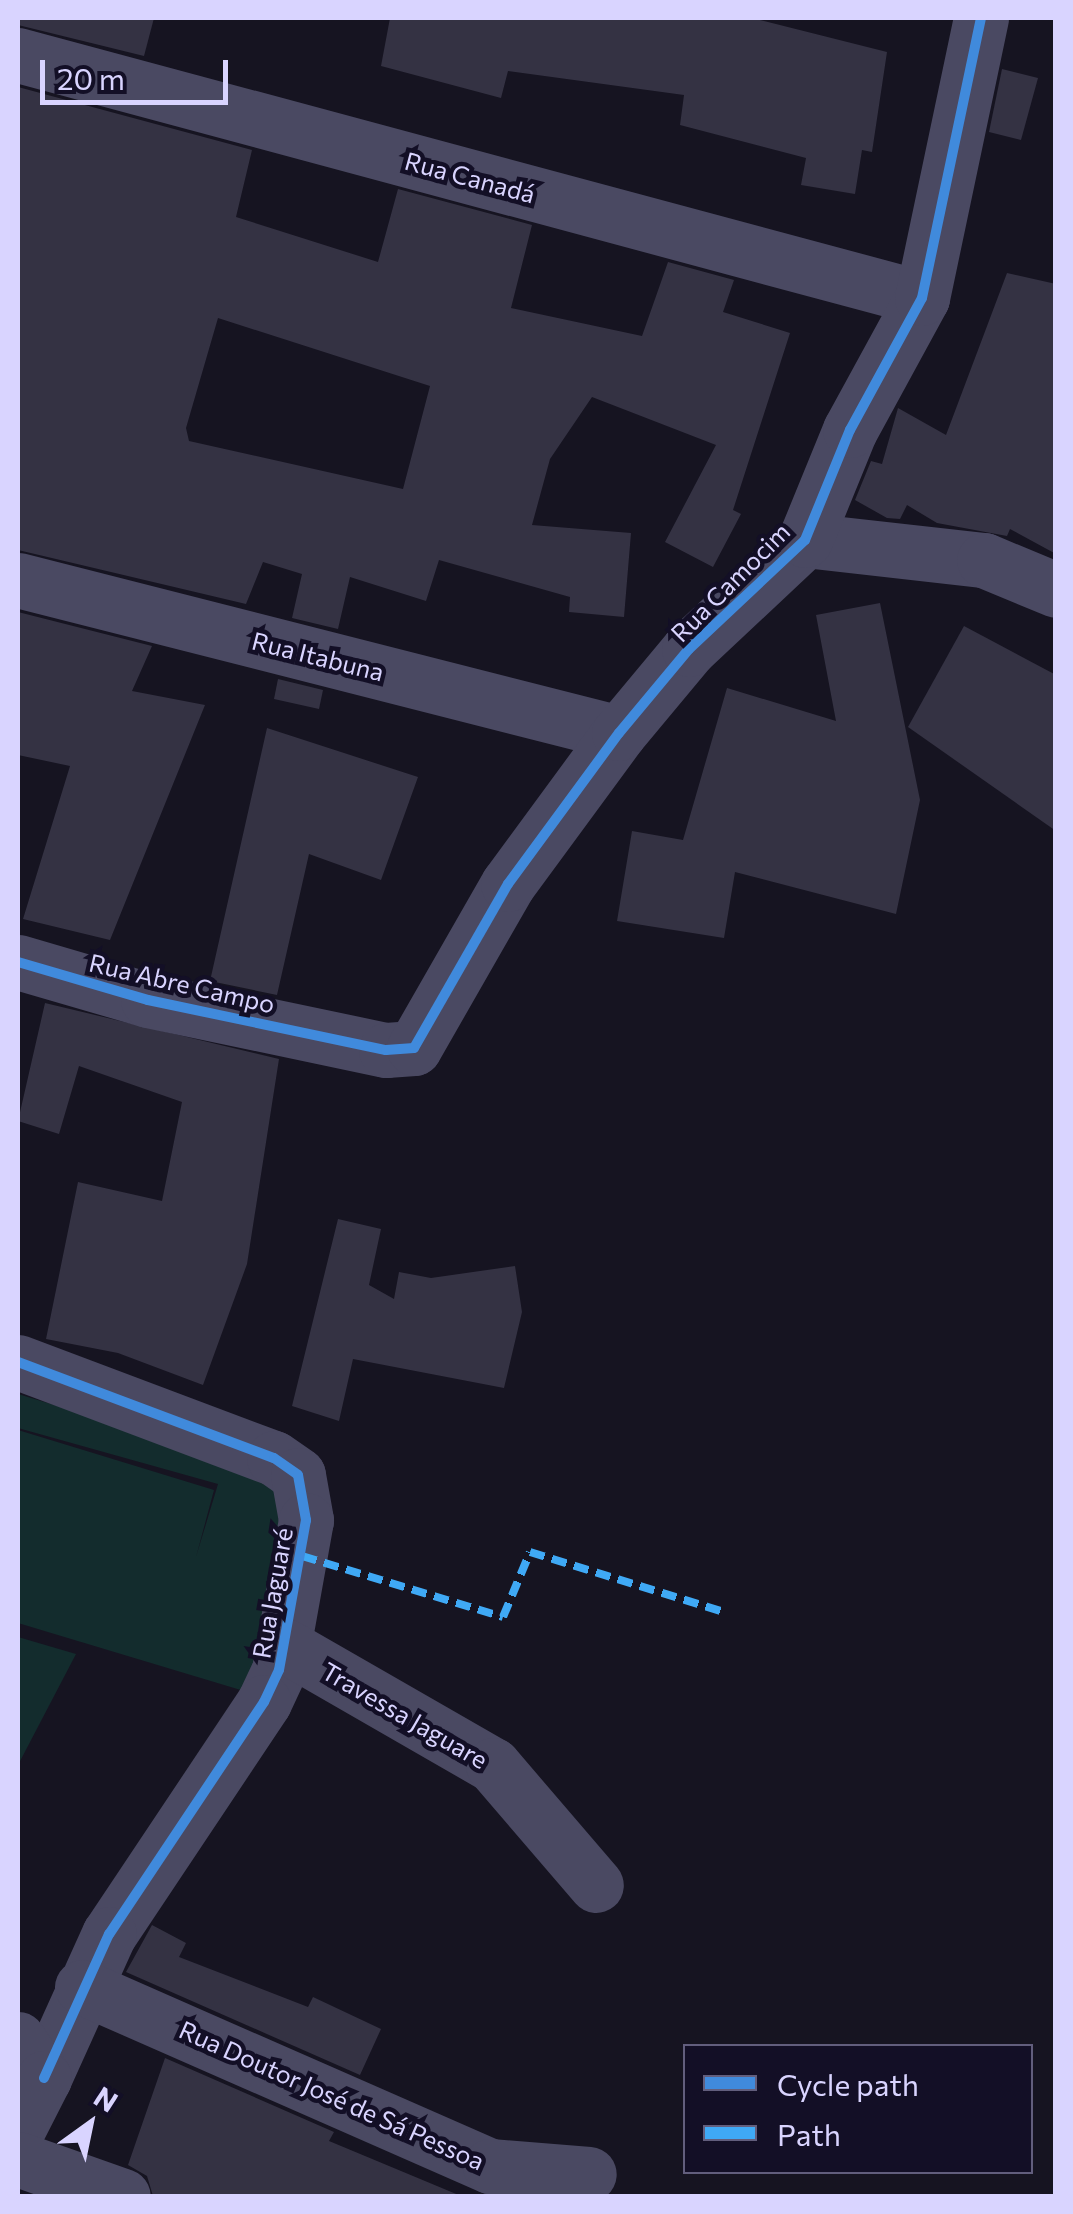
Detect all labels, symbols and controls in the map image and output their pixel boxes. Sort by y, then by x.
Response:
scale bar [45,40,232,102]
text: 20 m [57,59,125,96]
street label: Rua Canadá [402,145,538,209]
street label: Rua Camocim [664,516,796,648]
street label: Rua Itabuna [249,625,387,687]
street label: Rua Abre Campo [86,947,278,1019]
street label: Rua Jaguaré [246,1525,298,1661]
street label: Travessa Jaguare [317,1655,493,1775]
street label: Rua Doutor José de Sá Pessoa [175,2014,489,2176]
legend [683,2044,1033,2174]
text: Cycle path [777,2065,919,2102]
north arrow [40,2074,140,2174]
text: N [88,2079,124,2119]
text: Path [777,2115,841,2152]

